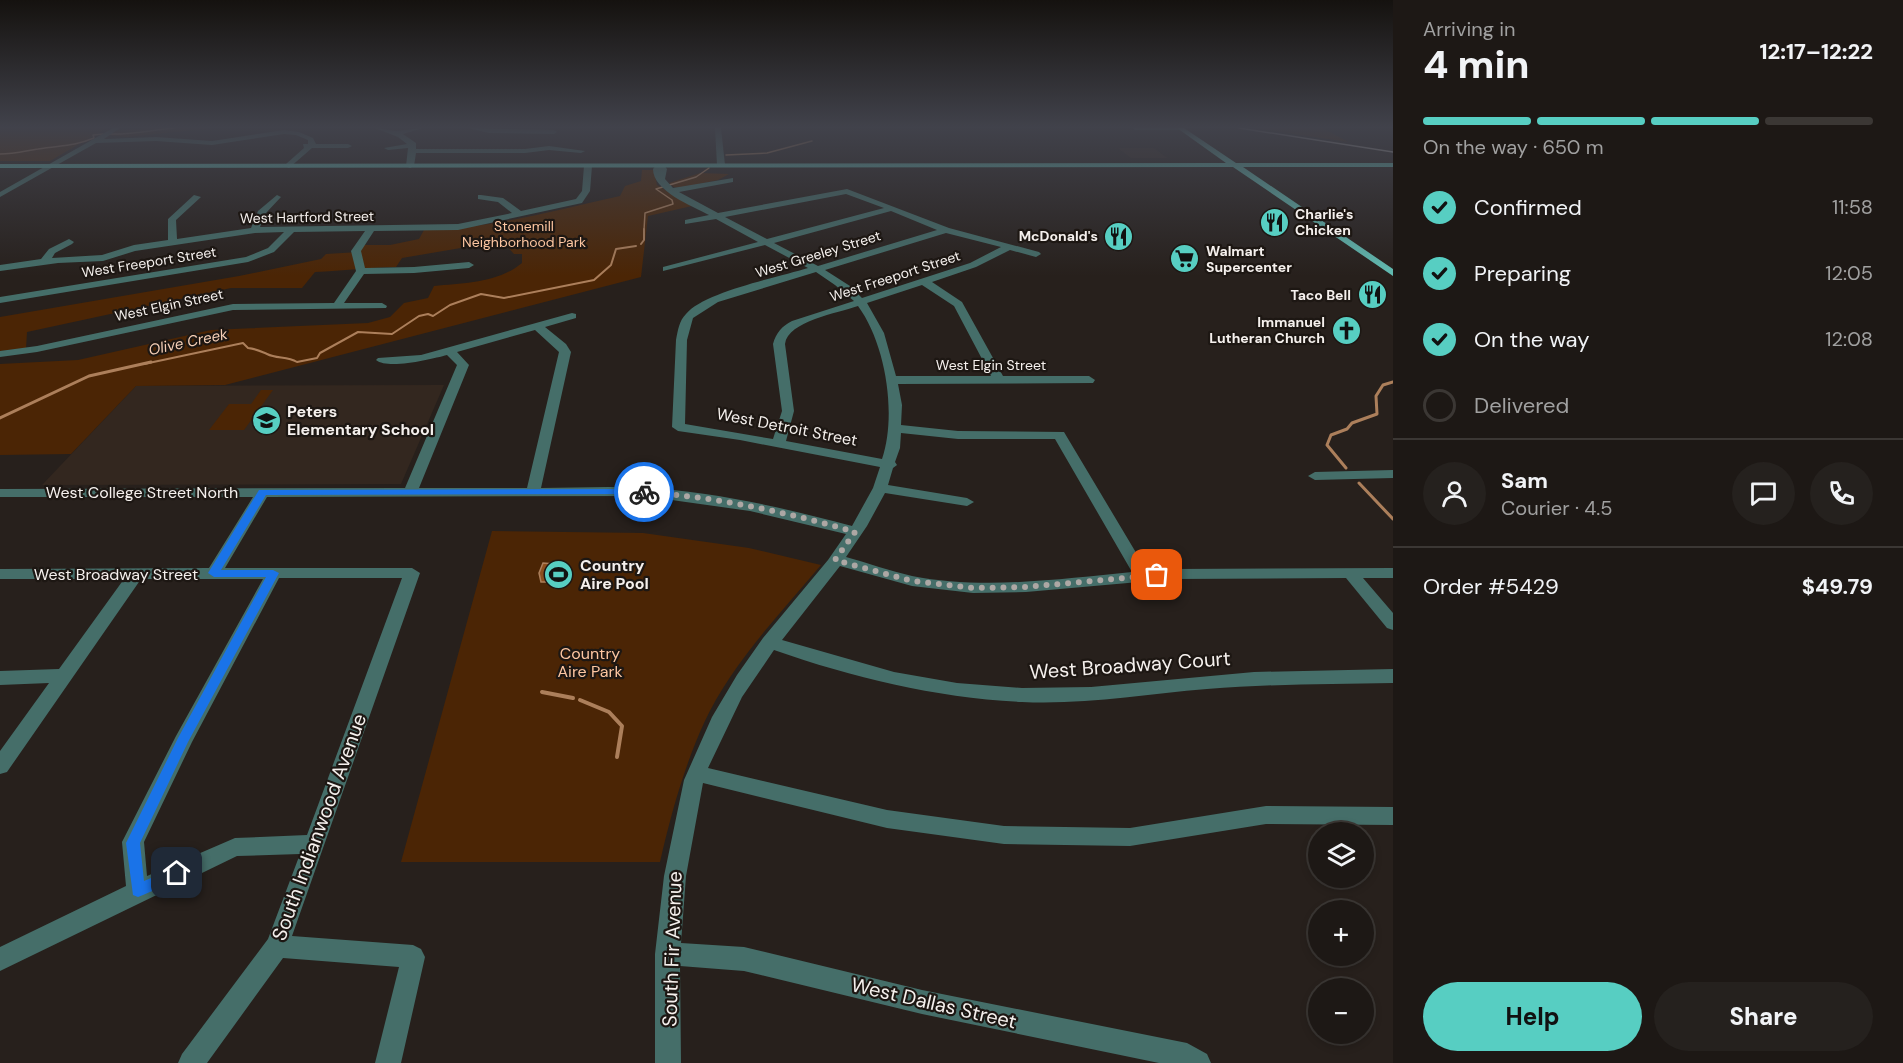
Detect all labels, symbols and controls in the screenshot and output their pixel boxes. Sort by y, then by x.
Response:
text: Arriving in [1423,16,1515,42]
text: 12:17–12:22 [1759,37,1873,66]
text: 4 min [1423,39,1530,90]
text: On the way · 650 m [1423,134,1604,160]
icon: check [1423,191,1456,224]
text: Confirmed [1474,193,1582,222]
text: 11:58 [1832,194,1873,220]
place label: Charlie's Chicken [1295,205,1353,239]
restaurant icon: Charlie's Chicken [1258,206,1290,238]
street label: West Hartford Street [240,207,374,227]
park label: Stonemill Neighborhood Park [462,217,586,251]
restaurant icon: McDonald's [1103,220,1135,252]
street label: West Greeley Street [753,226,883,282]
place label: McDonald's [1019,227,1098,245]
street label: West Freeport Street [80,242,218,282]
place label: Walmart Supercenter [1206,242,1292,276]
supermarket icon: Walmart Supercenter [1169,243,1201,275]
street label: West Freeport Street [827,246,963,306]
icon: check [1423,257,1456,290]
text: Preparing [1474,259,1571,288]
text: 12:05 [1825,260,1873,286]
restaurant icon: Taco Bell [1356,279,1388,311]
street label: West Elgin Street [113,285,225,325]
place label: Taco Bell [1290,286,1351,304]
place label: Immanuel Lutheran Church [1209,313,1325,347]
church icon: Immanuel Lutheran Church [1330,314,1362,346]
icon: check [1423,323,1456,356]
water label: Olive Creek [147,324,230,360]
text: On the way [1474,325,1589,354]
text: 12:08 [1825,326,1873,352]
street label: West Elgin Street [936,356,1046,374]
text: Delivered [1474,391,1569,420]
place label: Peters Elementary School [287,401,434,440]
street label: West Detroit Street [715,403,859,451]
school or university icon: Peters Elementary School [250,404,282,436]
courier [614,462,674,522]
button: person [1423,462,1486,525]
button: chat [1732,462,1795,525]
button: phone [1810,462,1873,525]
text: Sam [1501,466,1548,495]
icon: bike [628,476,661,509]
street label: West College Street North [46,482,238,503]
text: Courier · 4.5 [1501,495,1613,521]
pin [1131,549,1182,600]
place label: Country Aire Pool [580,555,649,594]
sports icon: Country Aire Pool [543,558,575,590]
icon: bag [1140,558,1173,591]
street label: West Broadway Street [34,564,198,585]
text: Order #5429 [1423,572,1559,601]
text: $49.79 [1802,572,1873,601]
park label: Country Aire Park [557,643,623,682]
street label: West Broadway Court [1029,645,1232,685]
street label: South Indianwood Avenue [266,710,372,944]
map controls [1308,822,1374,1044]
button: layers [1308,822,1374,888]
pin [151,847,202,898]
icon: home [160,856,193,889]
street label: South Fir Avenue [656,871,688,1027]
button: + [1308,900,1374,966]
street label: West Dallas Street [849,971,1019,1035]
button: − [1308,978,1374,1044]
button: Help [1423,982,1642,1051]
button: Share [1654,982,1873,1051]

